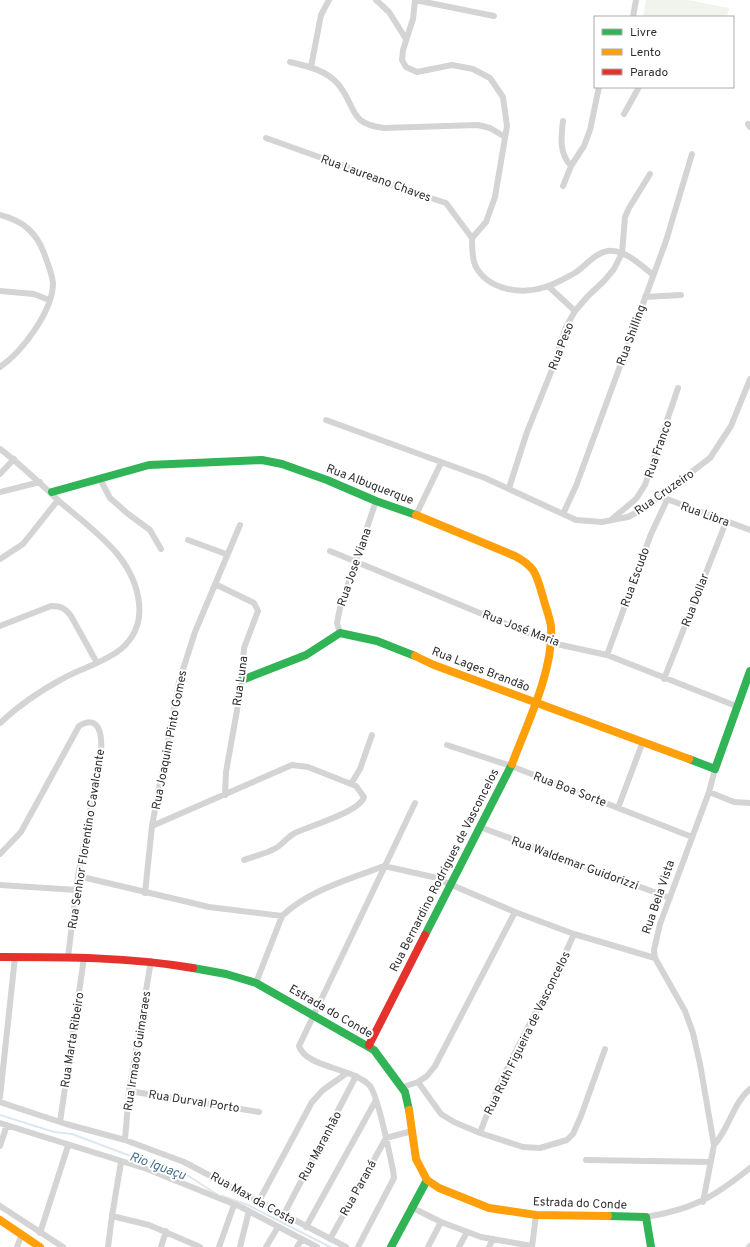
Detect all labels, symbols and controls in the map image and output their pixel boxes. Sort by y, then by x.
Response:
legend [594,16,734,88]
text: Livre [630,25,657,41]
text: Lento [630,45,661,61]
text: Parado [630,65,668,81]
street label: Rua Laureano Chaves [318,152,433,206]
street label: Rua Shilling [614,303,650,368]
street label: Rua Peso [546,320,578,373]
street label: Rua Franco [642,418,676,480]
street label: Rua Albuquerque [324,461,416,509]
street label: Rua Cruzeiro [632,466,698,519]
street label: Rua Libra [678,499,731,531]
street label: Rua Jose Viana [334,526,376,609]
street label: Rua Escudo [618,545,654,609]
street label: Rua Dollar [678,571,714,629]
street label: Rua José Maria [480,607,562,651]
street label: Rua Lages Brandão [429,644,532,696]
street label: Rua Luna [230,655,252,707]
street label: Rua Joaquim Pinto Gomes [149,669,191,811]
street label: Rua Senhor Florentino Cavalcante [65,748,109,930]
street label: Rua Bernardino Rodrigues de Vasconcelos [386,766,503,975]
street label: Rua Boa Sorte [531,769,608,811]
street label: Rua Waldemar Guidorizzi [509,833,641,894]
street label: Rua Bela Vista [639,858,679,936]
street label: Rua Ruth Figueira de Vasconcelos [481,949,575,1118]
street label: Estrada do Conde [286,981,375,1042]
street label: Rua Irmaos Guimaraes [121,990,155,1112]
street label: Rua Marta Ribeiro [58,991,88,1089]
street label: Rua Durval Porto [147,1087,241,1117]
street label: Rua Maranhão [296,1108,346,1184]
water label: Rio Iguaçu [127,1149,189,1185]
street label: Rua Paraná [337,1158,381,1219]
street label: Rua Max da Costa [207,1169,298,1229]
street label: Estrada do Conde [533,1194,627,1214]

